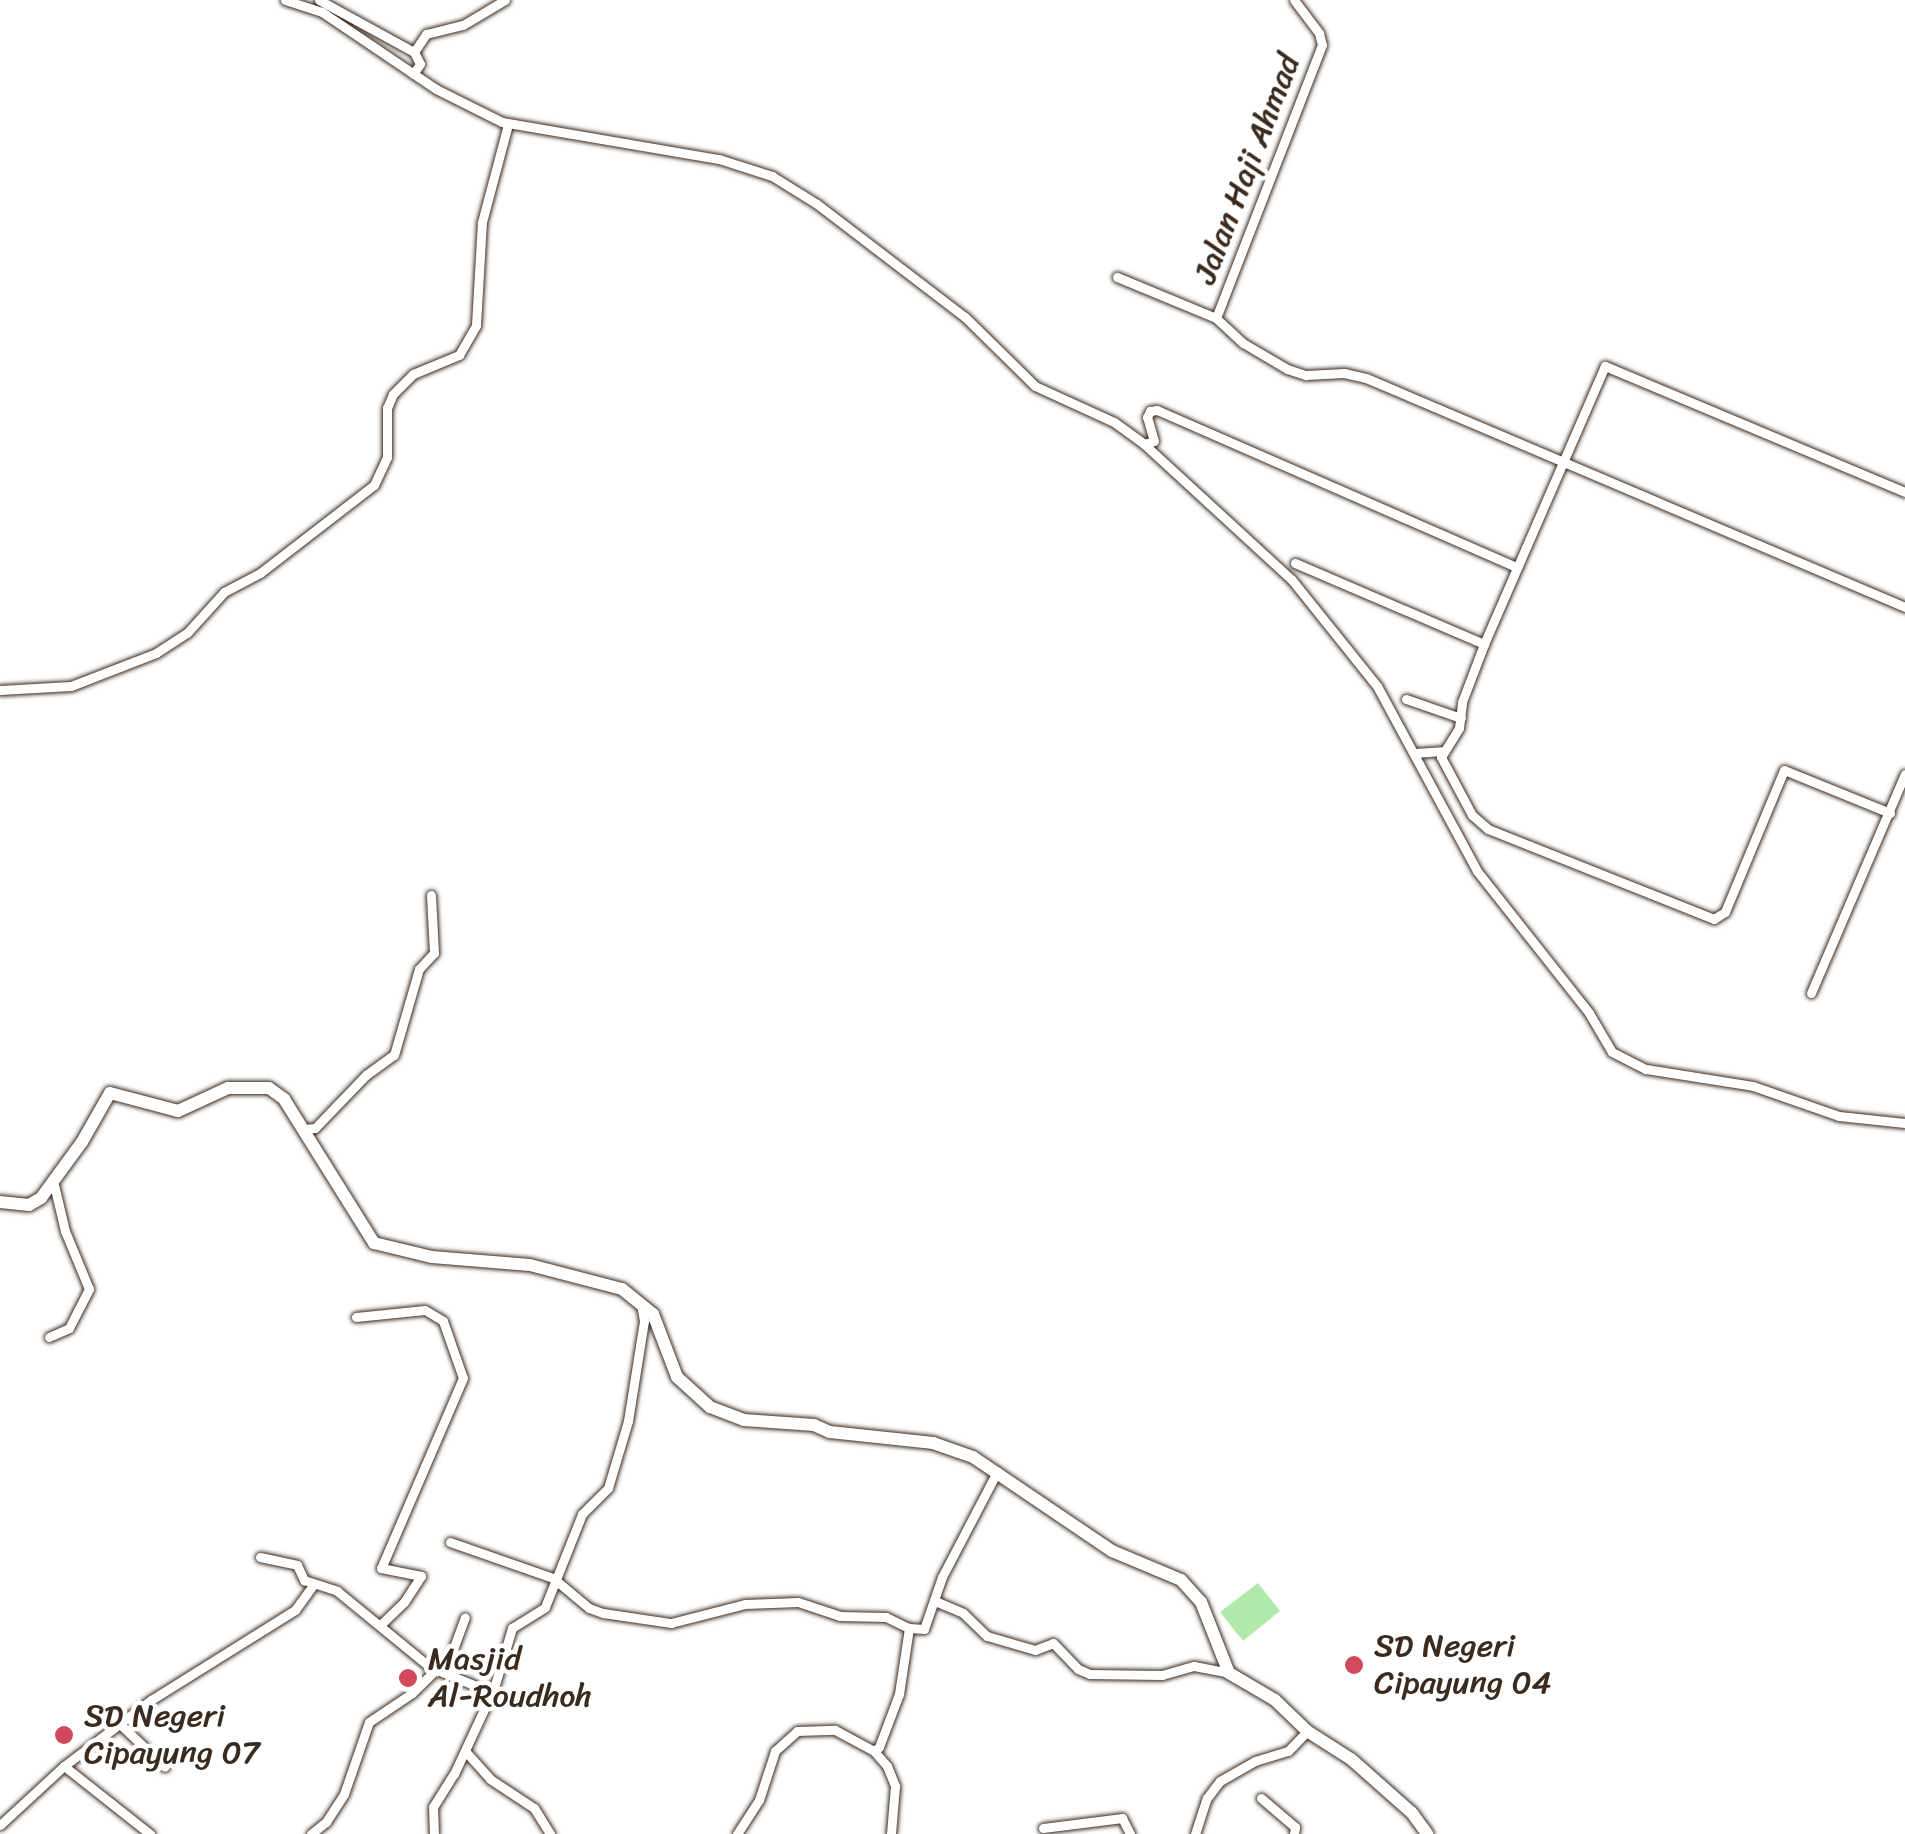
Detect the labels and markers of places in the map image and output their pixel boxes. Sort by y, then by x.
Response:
place label: SD Negeri Cipayung 04 [1374,1628,1552,1703]
place label: Masjid Al-Roudhoh [428,1641,592,1716]
marker: SD Negeri Cipayung 04 [1343,1654,1365,1676]
marker: Masjid Al-Roudhoh [397,1667,419,1689]
place label: SD Negeri Cipayung 07 [84,1698,260,1773]
marker: SD Negeri Cipayung 07 [53,1724,75,1746]

